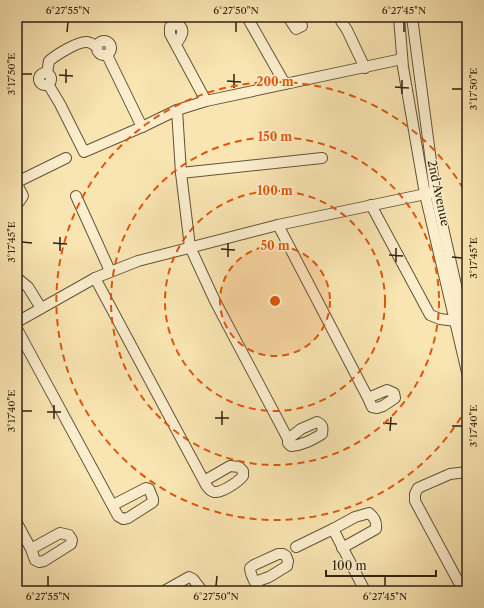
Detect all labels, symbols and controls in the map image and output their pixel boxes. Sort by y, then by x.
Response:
text: 6°27'55"N [46,4,90,17]
text: 6°27'50"N [213,4,259,17]
text: 6°27'45"N [382,4,426,17]
text: 3°17'50"E [5,53,18,95]
text: 3°17'50"E [467,68,480,110]
text: 200 m [256,74,294,89]
text: 150 m [258,129,292,144]
street label: 2nd Avenue [425,159,453,228]
text: 100 m [257,183,293,198]
text: 3°17'45"E [5,221,18,263]
text: 3°17'45"E [467,237,480,279]
text: 50 m [260,238,290,253]
centre of rings [268,294,282,308]
text: 3°17'40"E [5,390,18,432]
text: 3°17'40"E [467,405,480,447]
scale bar [326,552,436,578]
text: 100 m [332,558,367,573]
text: 6°27'55"N [26,590,70,603]
text: 6°27'50"N [193,590,239,603]
text: 6°27'45"N [363,590,407,603]

